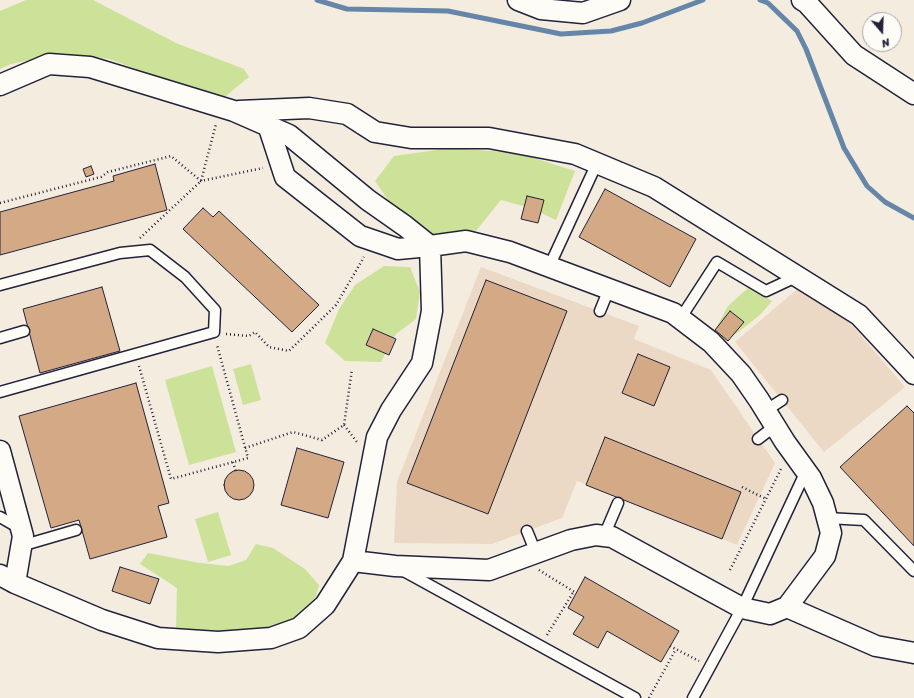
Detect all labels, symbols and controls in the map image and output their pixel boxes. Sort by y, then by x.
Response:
north arrow [862,12,902,52]
text: N [879,33,892,53]

